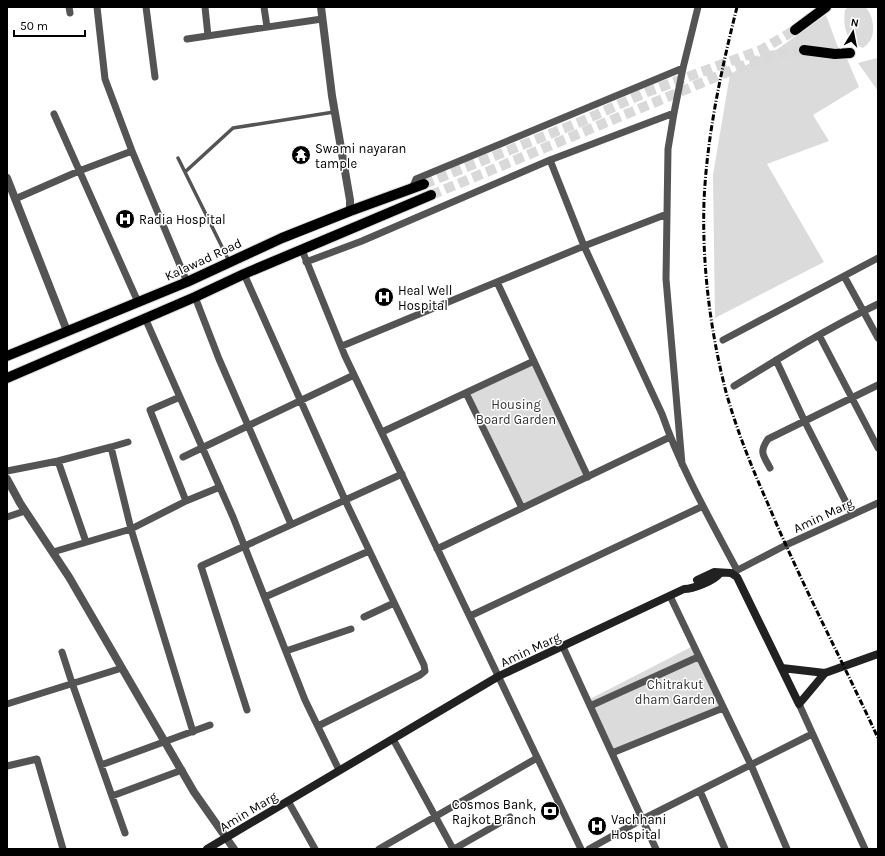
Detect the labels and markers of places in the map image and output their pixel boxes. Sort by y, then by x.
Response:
place label: Swami nayaran tample [315,141,406,171]
temple icon: Swami nayaran tample [290,144,312,166]
hospital icon: Radia Hospital [114,208,136,230]
place label: Radia Hospital [139,212,226,227]
place label: Heal Well Hospital [398,283,452,313]
hospital icon: Heal Well Hospital [373,286,395,308]
place label: Cosmos Bank, Rajkot Branch [452,797,536,827]
bank icon: Cosmos Bank, Rajkot Branch [539,800,561,822]
place label: Vachhani Hospital [611,812,666,842]
hospital icon: Vachhani Hospital [586,815,608,837]

